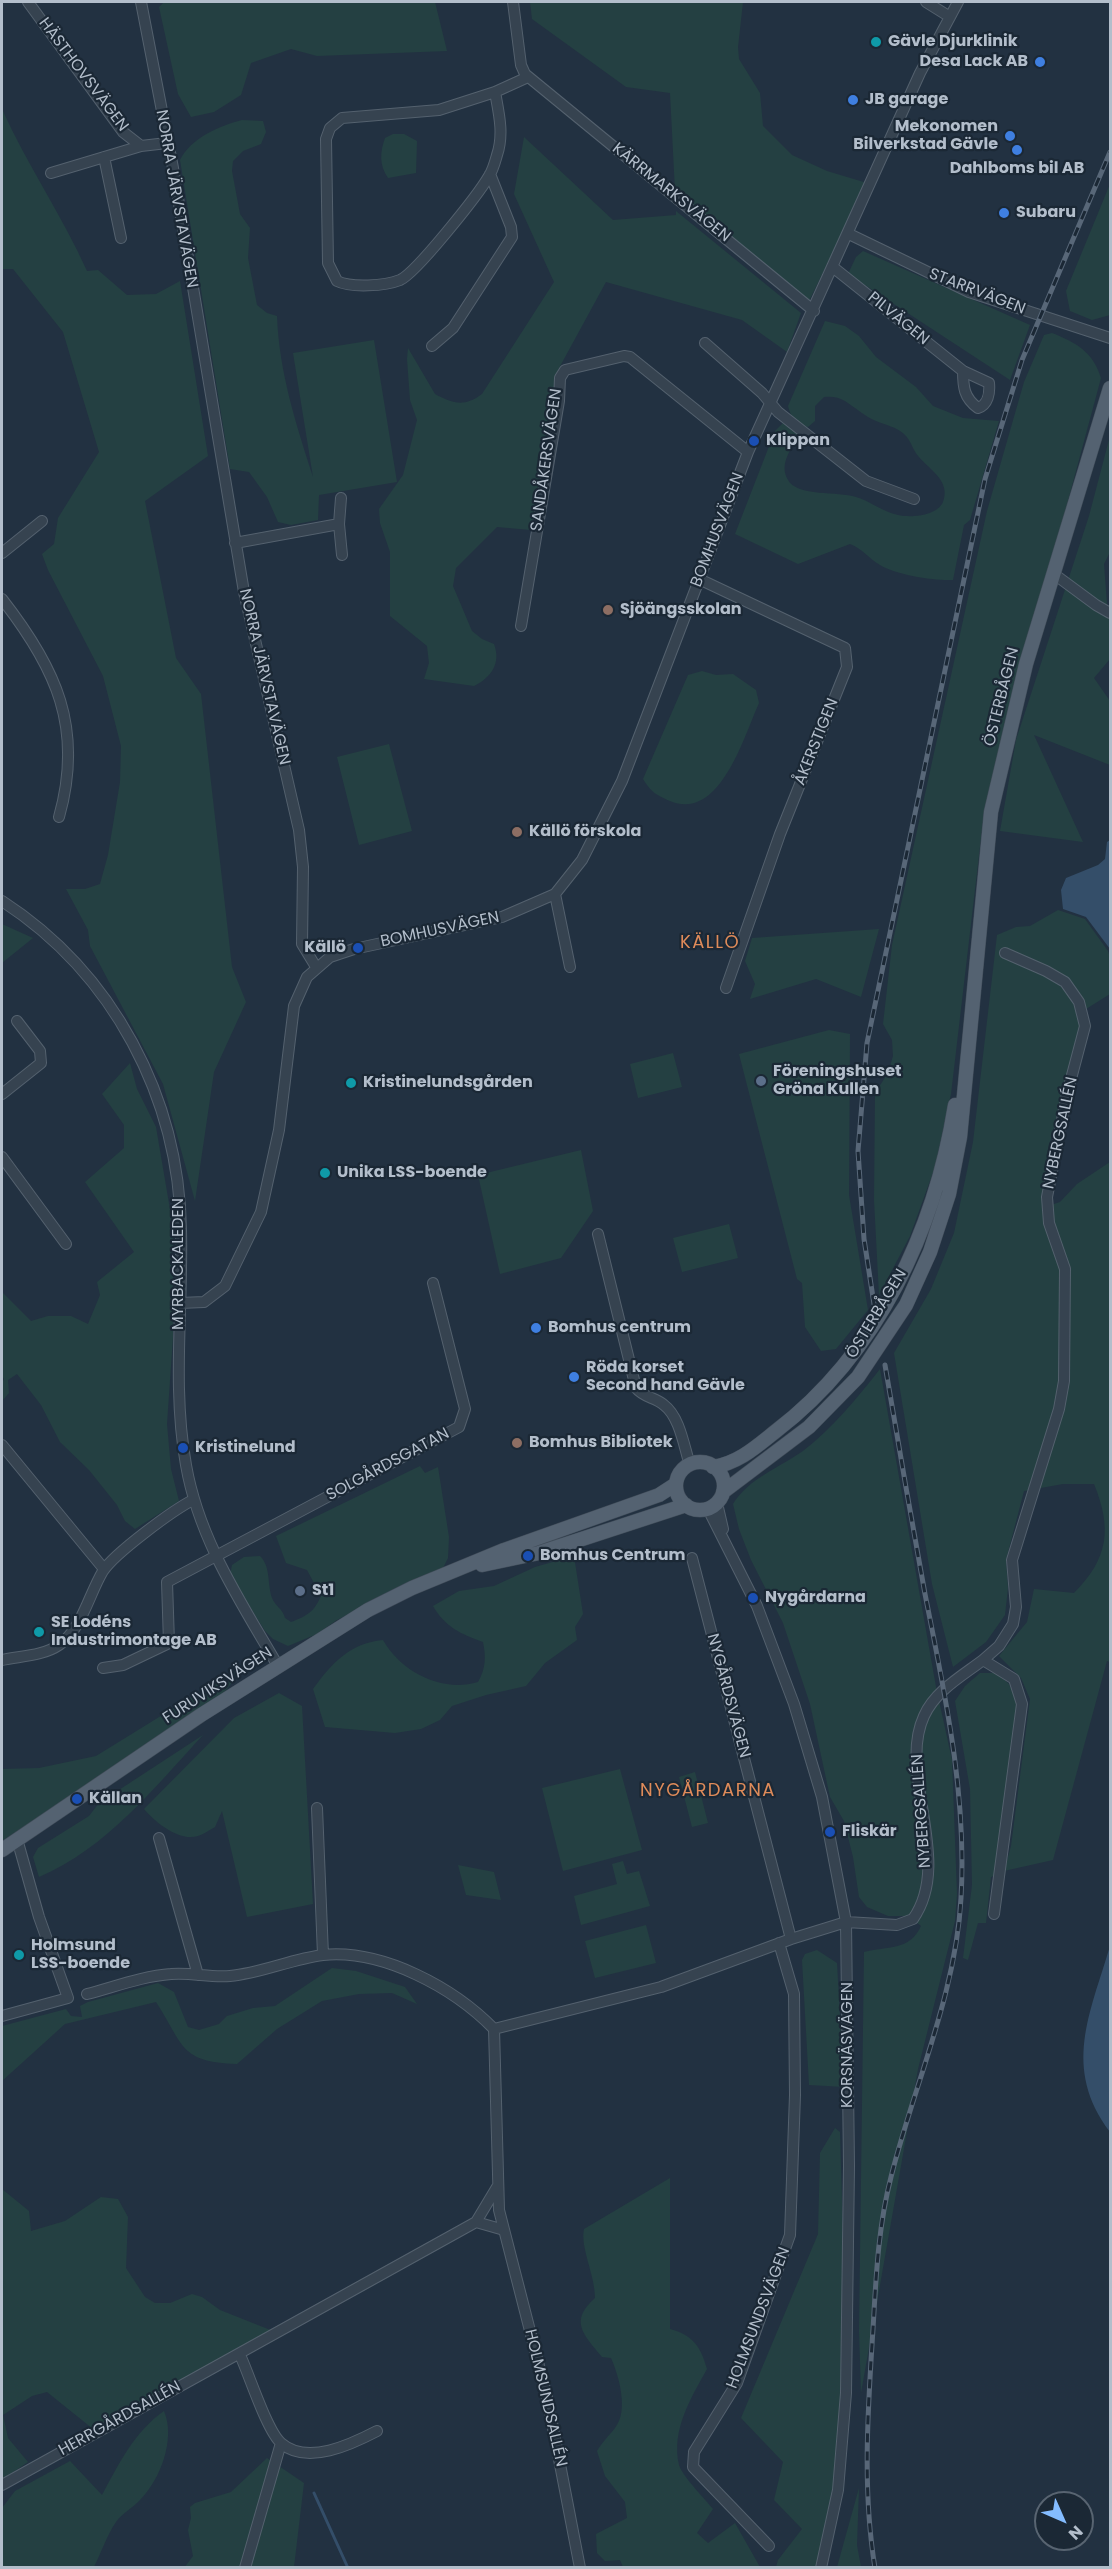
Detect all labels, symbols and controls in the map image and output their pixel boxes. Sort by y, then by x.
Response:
street label: HÄSTHOVSVÄGEN [34,14,132,136]
place label: Gävle Djurklinik [888,32,1018,52]
marker: Gävle Djurklinik [869,35,883,49]
place label: Desa Lack AB [920,52,1028,72]
marker: Desa Lack AB [1033,55,1047,69]
place label: JB garage [865,90,948,110]
marker: JB garage [846,93,860,107]
street label: NORRA JÄRVSTAVÄGEN [151,108,201,290]
place label: Mekonomen Bilverkstad Gävle [853,117,998,155]
marker: Mekonomen Bilverkstad Gävle [1003,129,1017,143]
street label: KÄRRMARKSVÄGEN [608,139,734,247]
marker: Dahlboms bil AB [1010,143,1024,157]
place label: Dahlboms bil AB [950,159,1084,179]
place label: Subaru [1016,203,1076,223]
marker: Subaru [997,206,1011,220]
street label: STARRVÄGEN [926,265,1028,319]
street label: PILVÄGEN [863,288,933,350]
street label: SANDÅKERSVÄGEN [527,387,567,533]
place label: Klippan [766,431,830,451]
marker: Klippan [747,434,761,448]
street label: BOMHUSVÄGEN [687,470,749,590]
street label: NORRA JÄRVSTAVÄGEN [234,587,294,767]
place label: Sjöängsskolan [620,600,742,620]
marker: Sjöängsskolan [601,603,615,617]
street label: ÖSTERBÅGEN [980,646,1024,748]
street label: ÅKERSTIGEN [791,696,843,788]
place label: Källö förskola [529,822,641,842]
marker: Källö förskola [510,825,524,839]
street label: BOMHUSVÄGEN [379,908,501,952]
district label: KÄLLÖ [680,932,740,954]
place label: Källö [304,938,346,958]
marker: Källö [351,941,365,955]
place label: Föreningshuset Gröna Kullen [773,1062,902,1100]
place label: Kristinelundsgården [363,1073,533,1093]
marker: Föreningshuset Gröna Kullen [754,1074,768,1088]
street label: NYBERGSALLÉN [1040,1075,1082,1191]
marker: Kristinelundsgården [344,1076,358,1090]
place label: Unika LSS-boende [337,1163,487,1183]
marker: Unika LSS-boende [318,1166,332,1180]
street label: MYRBACKALEDEN [169,1198,189,1330]
street label: ÖSTERBÅGEN [843,1266,911,1362]
place label: Bomhus centrum [548,1318,691,1338]
marker: Bomhus centrum [529,1321,543,1335]
place label: Röda korset Second hand Gävle [586,1358,745,1396]
marker: Röda korset Second hand Gävle [567,1370,581,1384]
street label: SOLGÅRDSGATAN [323,1424,453,1506]
place label: Bomhus Bibliotek [529,1433,673,1453]
marker: Bomhus Bibliotek [510,1436,524,1450]
place label: Kristinelund [195,1438,296,1458]
marker: Kristinelund [176,1441,190,1455]
place label: Bomhus Centrum [540,1546,685,1566]
marker: Bomhus Centrum [521,1549,535,1563]
place label: St1 [312,1581,334,1601]
marker: St1 [293,1584,307,1598]
place label: Nygårdarna [765,1588,866,1608]
marker: Nygårdarna [746,1591,760,1605]
place label: SE Lodéns Industrimontage AB [51,1613,217,1651]
marker: SE Lodéns Industrimontage AB [32,1625,46,1639]
street label: NYGÅRDSVÄGEN [702,1632,754,1760]
street label: FURUVIKSVÄGEN [160,1643,276,1729]
street label: NYBERGSALLÉN [908,1753,936,1869]
district label: NYGÅRDARNA [640,1780,776,1802]
place label: Källan [89,1789,142,1809]
marker: Källan [70,1792,84,1806]
place label: Fliskär [842,1822,897,1842]
marker: Fliskär [823,1825,837,1839]
place label: Holmsund LSS-boende [31,1936,130,1974]
marker: Holmsund LSS-boende [12,1948,26,1962]
street label: KORSNÄSVÄGEN [838,1982,858,2108]
street label: HOLMSUNDSVÄGEN [723,2245,795,2391]
street label: HOLMSUNDSALLÉN [520,2327,570,2469]
street label: HERRGÅRDSALLÉN [56,2378,184,2460]
north arrow [1034,2491,1094,2551]
text: N [1063,2520,1088,2545]

